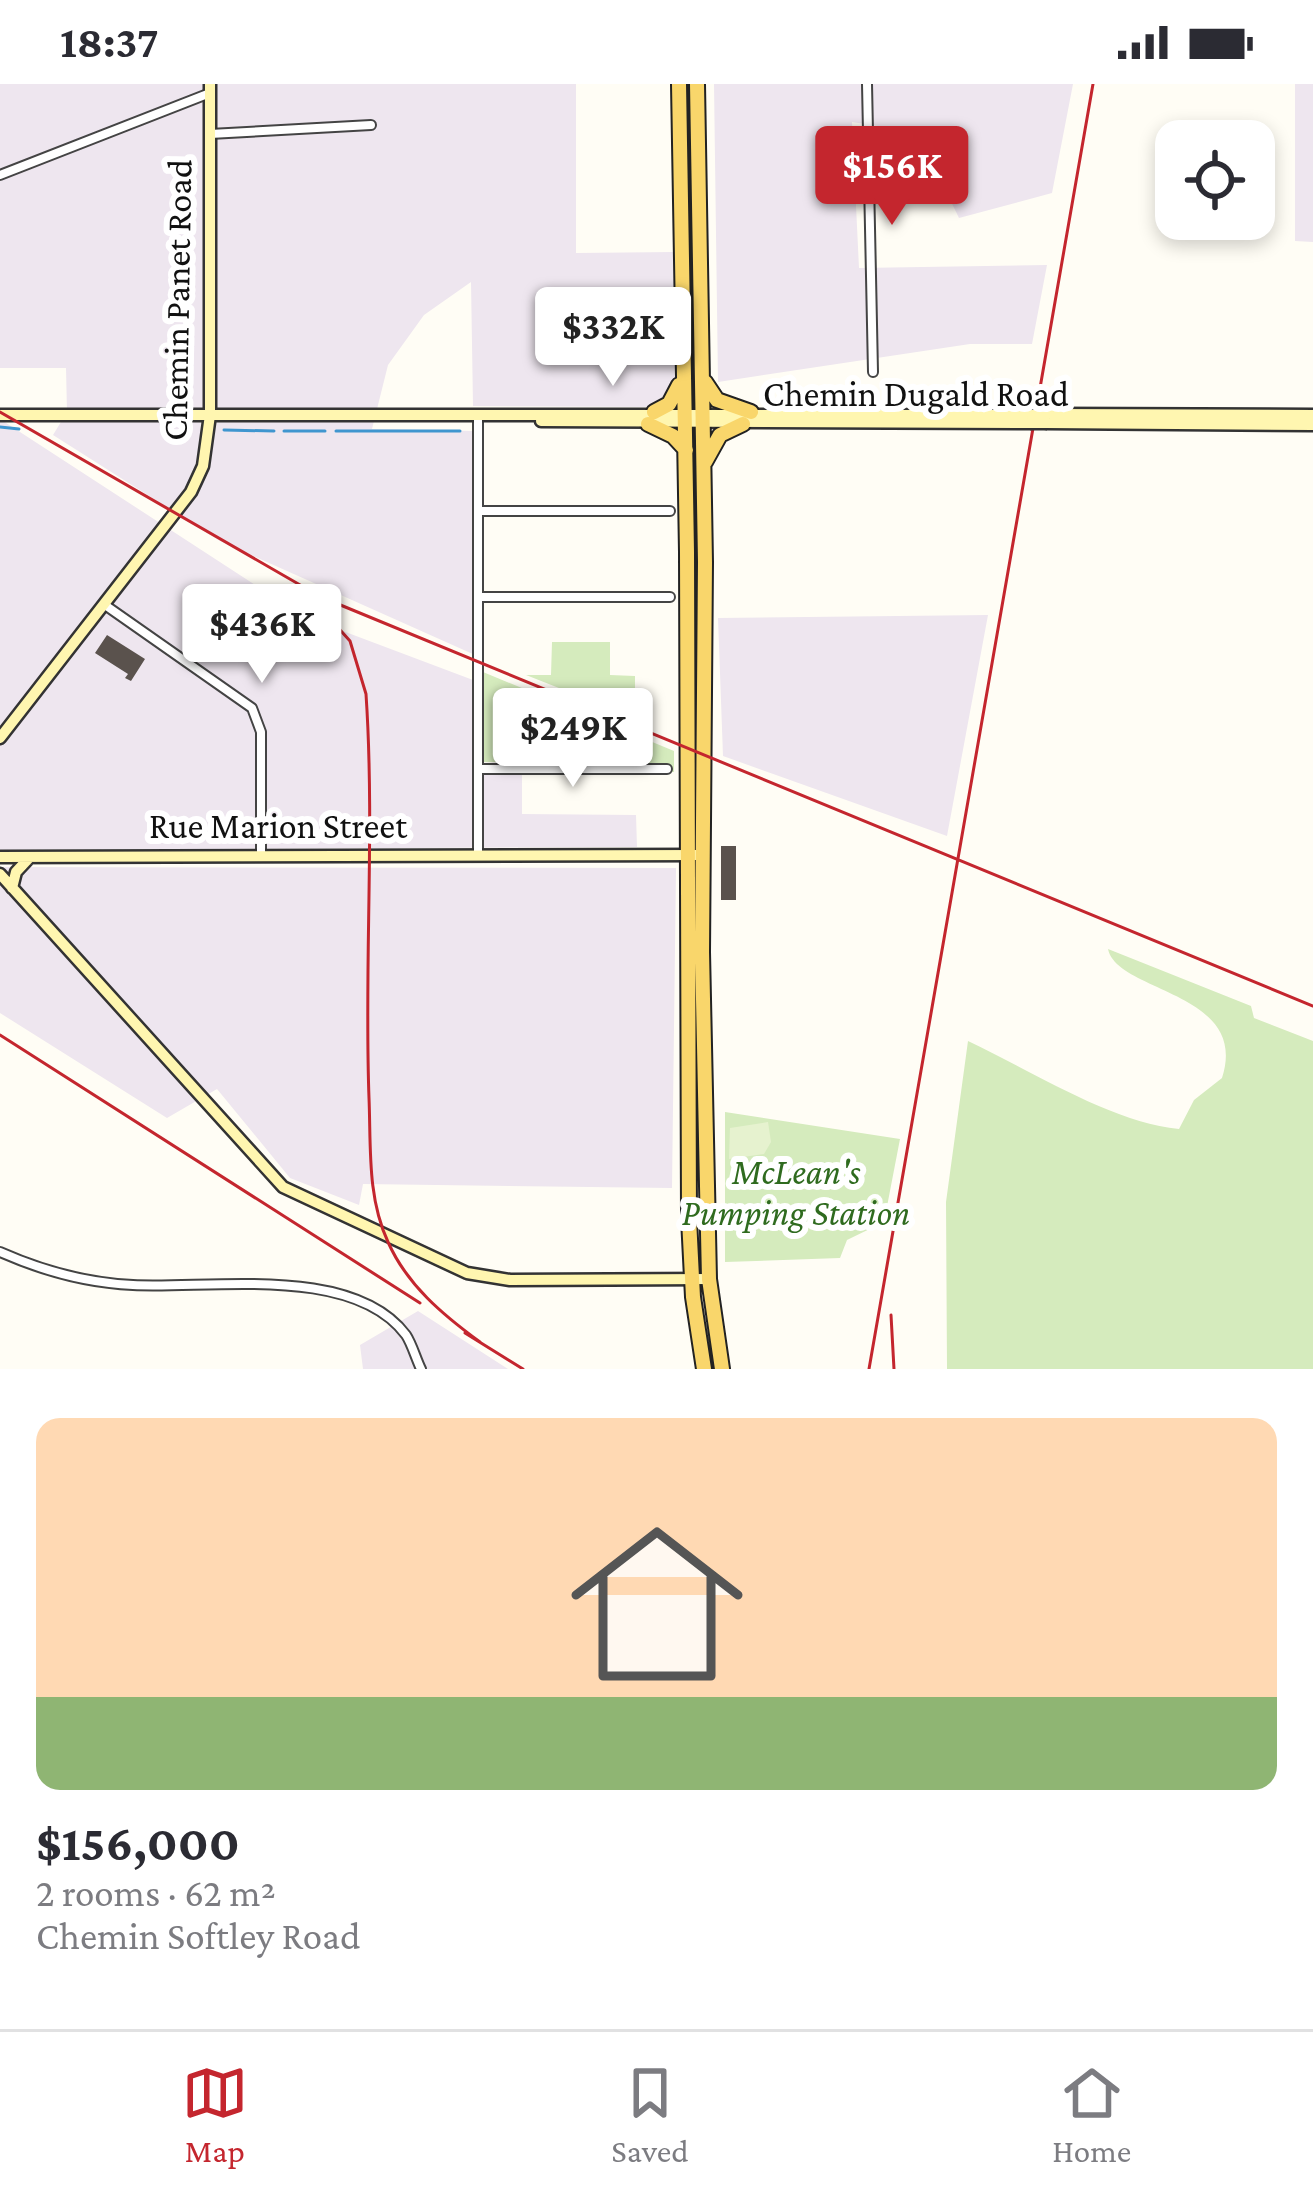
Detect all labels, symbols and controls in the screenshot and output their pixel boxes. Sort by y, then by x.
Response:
text: 18:37 [60,17,159,67]
map controls [1155,120,1275,240]
button: locate [1155,120,1275,240]
pin: $156K [808,126,976,228]
text: $156K [842,143,942,186]
street label: Chemin Panet Road [155,159,199,441]
pin: $332K [529,287,697,389]
text: $332K [562,304,664,347]
street label: Chemin Dugald Road [763,374,1069,414]
pin: $436K [178,584,346,686]
text: $436K [209,601,315,644]
pin: $249K [489,688,657,790]
text: $249K [520,705,626,748]
street label: Rue Marion Street [149,806,408,846]
park label: McLean's Pumping Station [682,1152,910,1233]
icon: home [549,1496,765,1712]
text: $156,000 [36,1814,240,1871]
text: 2 rooms · 62 m² [36,1871,276,1914]
text: Chemin Softley Road [36,1914,361,1957]
tab: Map [182,2060,248,2169]
tab: Saved [611,2060,689,2169]
tab: Home [1052,2060,1131,2169]

